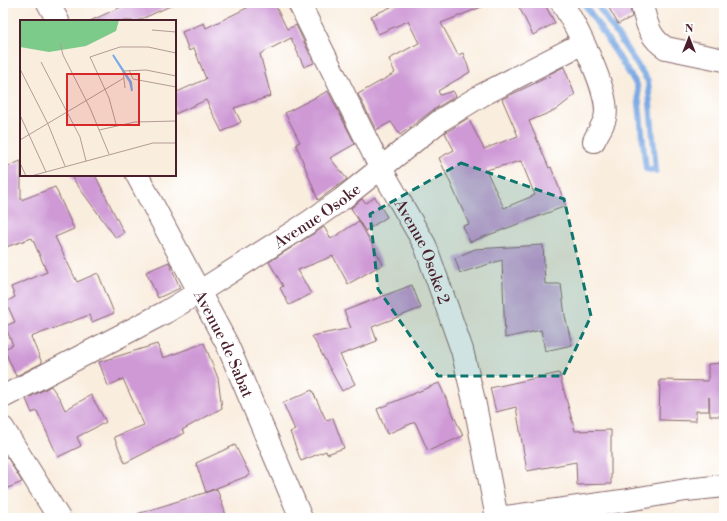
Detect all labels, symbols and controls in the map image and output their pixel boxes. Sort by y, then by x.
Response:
north arrow [669,18,709,58]
inset map [20,20,176,176]
text: N [685,22,694,36]
street label: Avenue Osoke [269,179,365,253]
street label: Avenue Osoke 2 [389,195,454,307]
street label: Avenue de Sabat [189,286,258,401]

